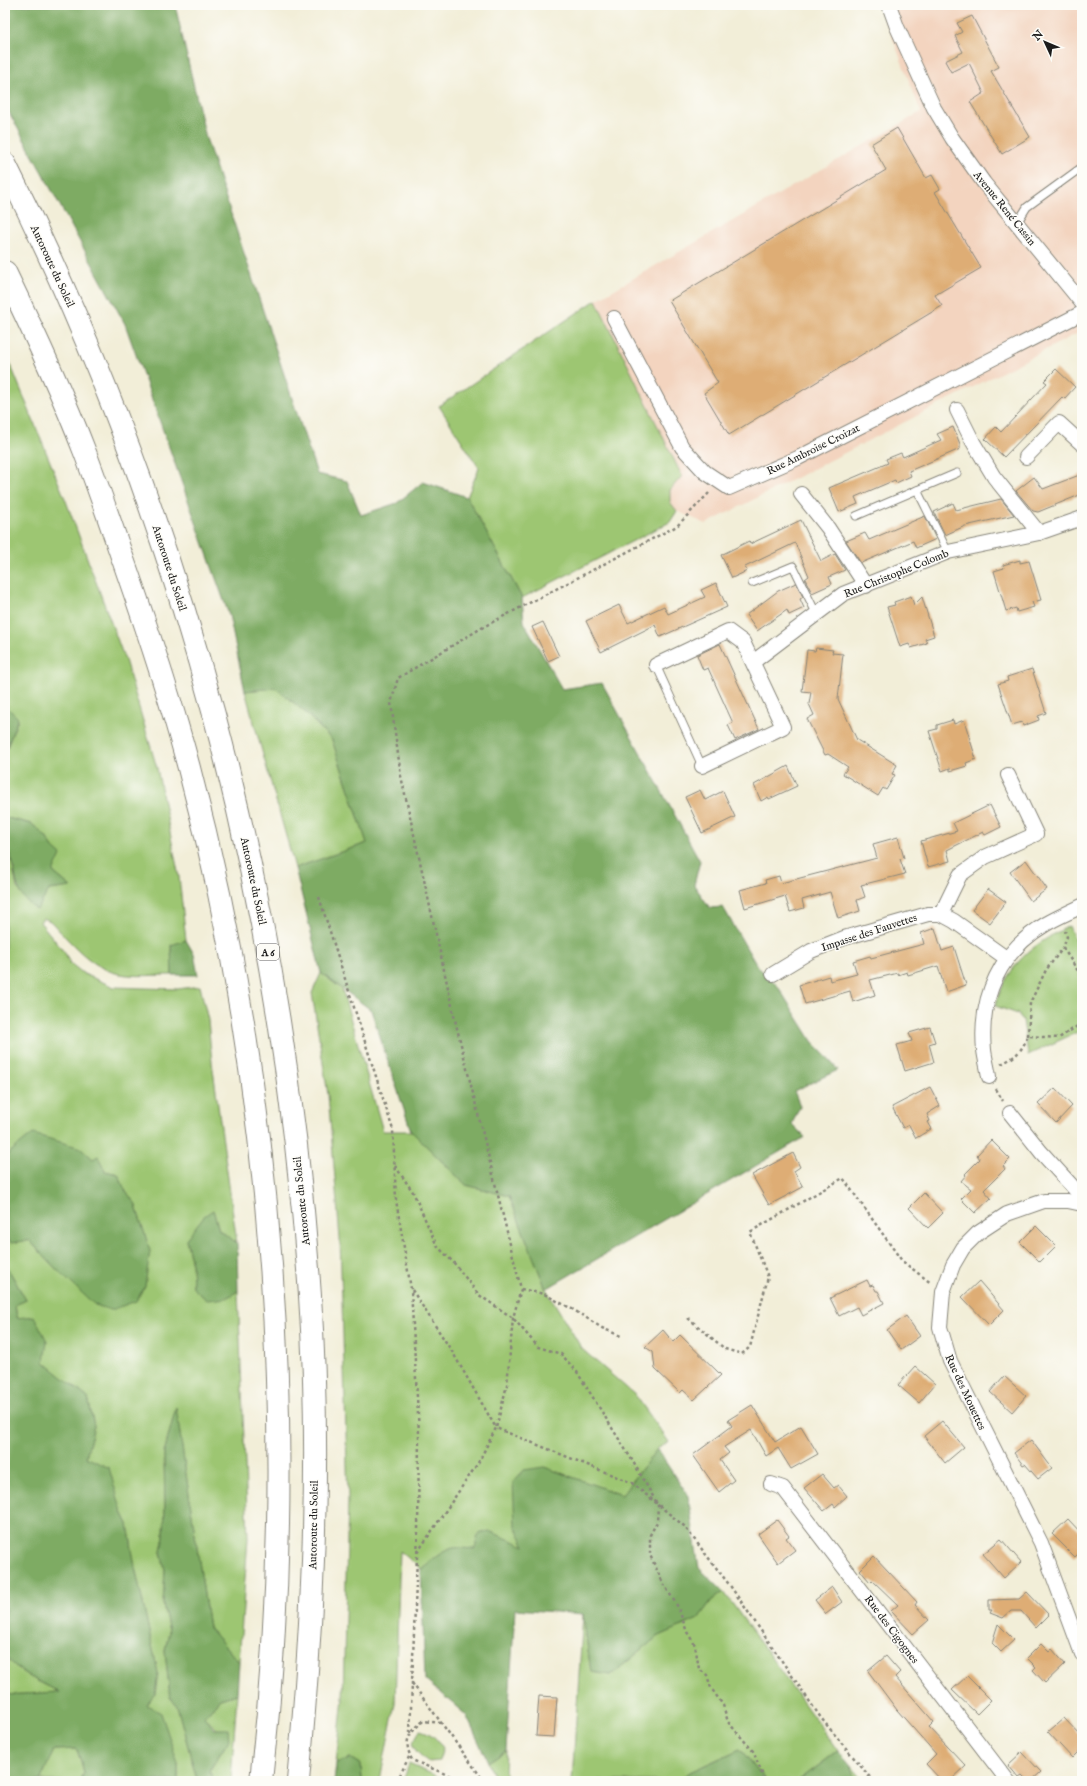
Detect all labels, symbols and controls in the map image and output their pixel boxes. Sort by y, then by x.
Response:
north arrow [1025,22,1065,62]
text: N [1029,27,1047,45]
street label: Avenue René Cassin [969,168,1039,249]
street label: Autoroute du Soleil [26,222,77,310]
street label: Rue Ambroise Croizat [765,421,862,478]
street label: Autoroute du Soleil [148,523,189,613]
street label: Rue Christophe Colomb [842,546,951,601]
street label: Autoroute du Soleil [237,835,269,926]
street label: Impasse des Fauvettes [820,911,919,955]
road number: A 6 [257,944,279,960]
street label: Autoroute du Soleil [290,1156,314,1247]
street label: Rue des Mouettes [941,1352,989,1433]
street label: Autoroute du Soleil [306,1480,322,1571]
street label: Rue des Cigognes [861,1593,922,1667]

